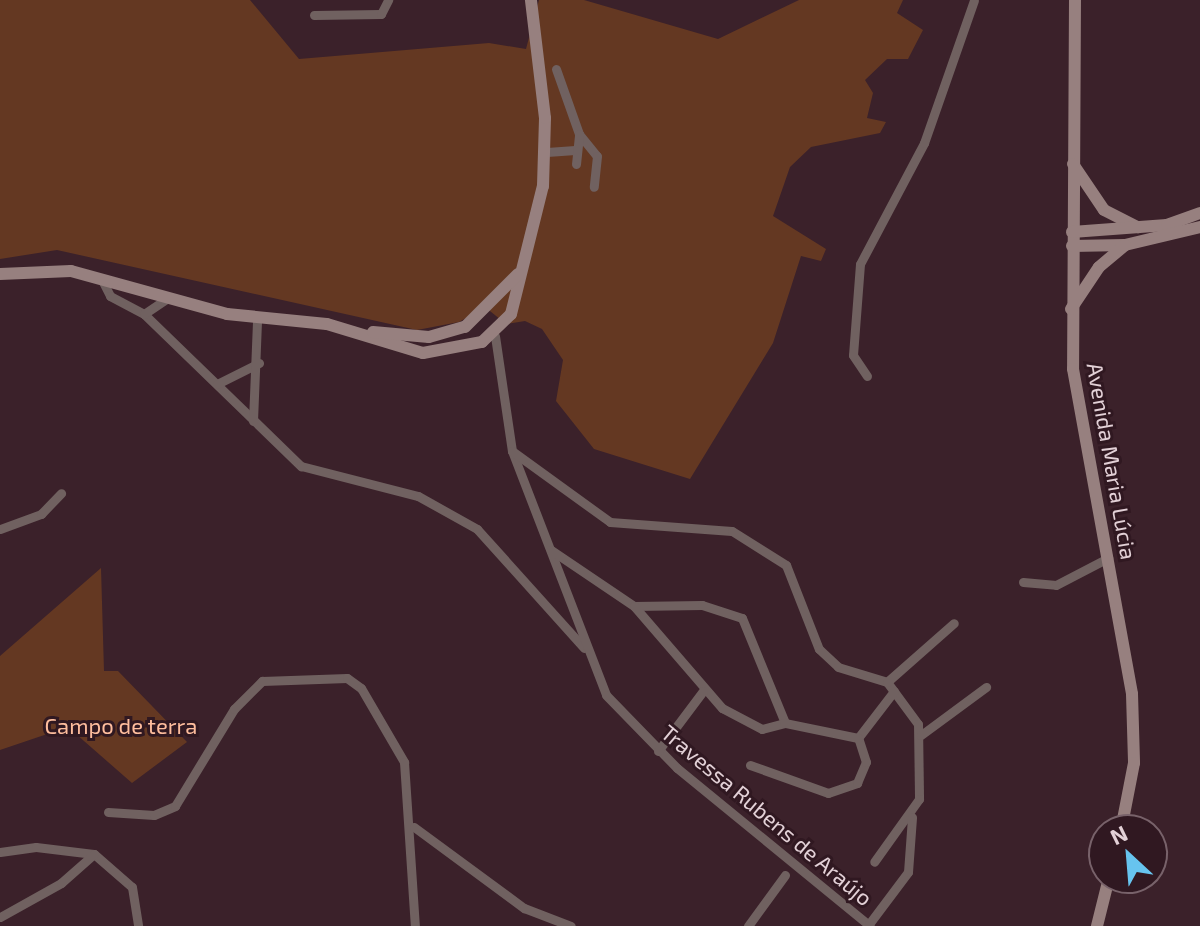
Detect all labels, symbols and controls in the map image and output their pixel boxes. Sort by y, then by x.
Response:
street label: Avenida Maria Lúcia [1082,361,1142,561]
park label: Campo de terra [44,713,198,739]
street label: Travessa Rubens de Araújo [656,719,878,911]
north arrow [1088,814,1168,894]
text: N [1106,819,1131,849]

